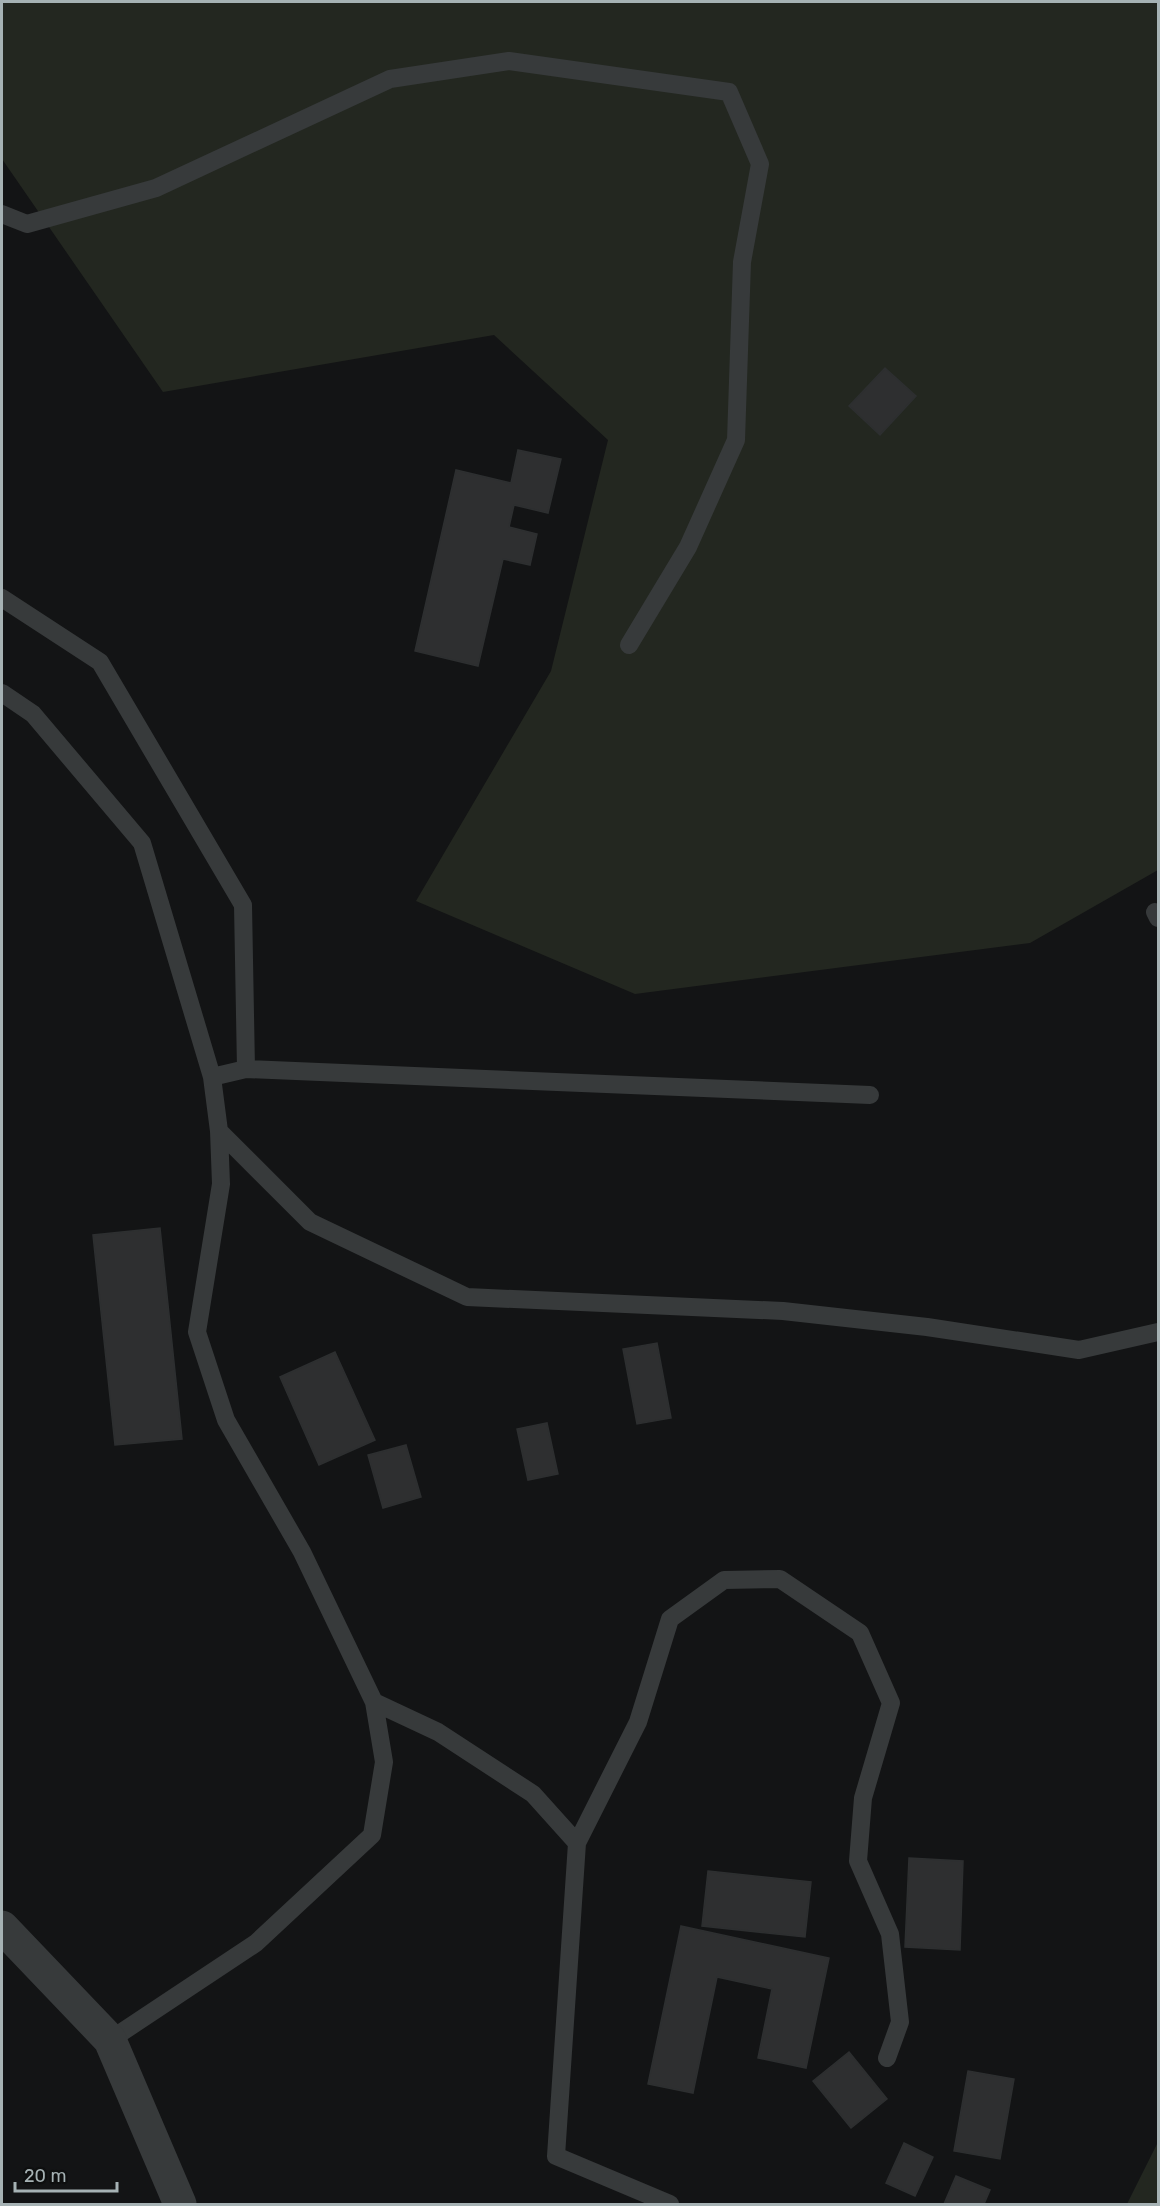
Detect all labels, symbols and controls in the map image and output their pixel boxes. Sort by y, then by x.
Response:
scale bar [15,2155,117,2193]
text: 20 m [24,2165,66,2187]

